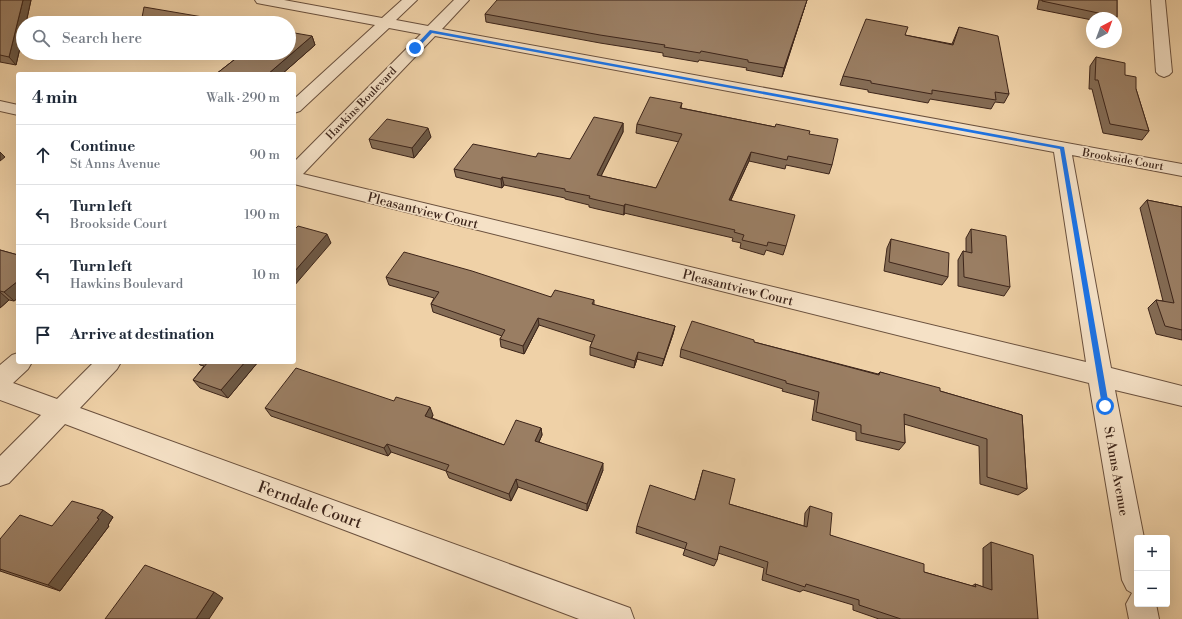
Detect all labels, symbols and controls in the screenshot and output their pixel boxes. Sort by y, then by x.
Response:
north arrow [1086,12,1122,48]
search box [16,16,296,60]
icon: search [30,27,52,49]
text: Search here [62,29,142,48]
route end [406,39,424,57]
street label: Hawkins Boulevard [323,64,401,143]
text: 4 min [32,87,77,109]
text: Walk · 290 m [206,90,280,106]
text: Continue [70,137,135,156]
icon: ahead [32,144,54,166]
street label: Brookside Court [1080,146,1165,174]
text: 90 m [249,147,280,163]
text: St Anns Avenue [70,156,160,172]
street label: Pleasantview Court [366,189,480,233]
text: Turn left [70,197,132,216]
icon: left [32,204,54,226]
text: 190 m [244,207,280,223]
text: Brookside Court [70,216,167,232]
text: Turn left [70,257,132,276]
icon: left [32,264,54,286]
street label: Pleasantview Court [681,266,795,310]
text: 10 m [252,267,280,283]
text: Hawkins Boulevard [70,276,183,292]
icon: arrive [32,324,54,346]
text: Arrive at destination [70,325,214,344]
route start [1096,397,1114,415]
street label: St Anns Avenue [1100,425,1132,517]
street label: Ferndale Court [255,477,365,533]
map controls [1134,535,1170,607]
button: + [1134,535,1170,571]
button: − [1134,571,1170,607]

